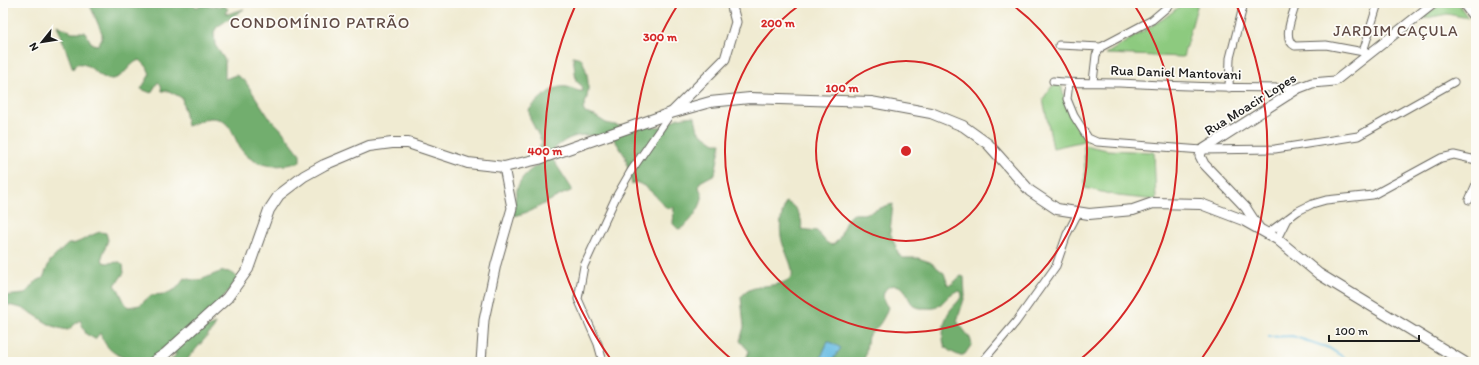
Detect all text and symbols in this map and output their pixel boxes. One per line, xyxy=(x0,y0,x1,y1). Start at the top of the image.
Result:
district label: CONDOMÍNIO PATRÃO xyxy=(230,13,410,32)
text: 200 m xyxy=(761,16,796,30)
north arrow xyxy=(22,22,62,62)
district label: JARDIM CAÇULA xyxy=(1333,22,1459,40)
text: 300 m xyxy=(643,30,678,44)
text: N xyxy=(26,40,41,53)
street label: Rua Daniel Mantovani xyxy=(1110,62,1242,83)
street label: Rua Moacir Lopes xyxy=(1201,69,1299,139)
text: 100 m xyxy=(825,81,859,95)
text: 400 m xyxy=(528,144,563,158)
centre of rings xyxy=(899,144,913,158)
scale bar xyxy=(1329,317,1419,343)
text: 100 m xyxy=(1335,324,1368,338)

